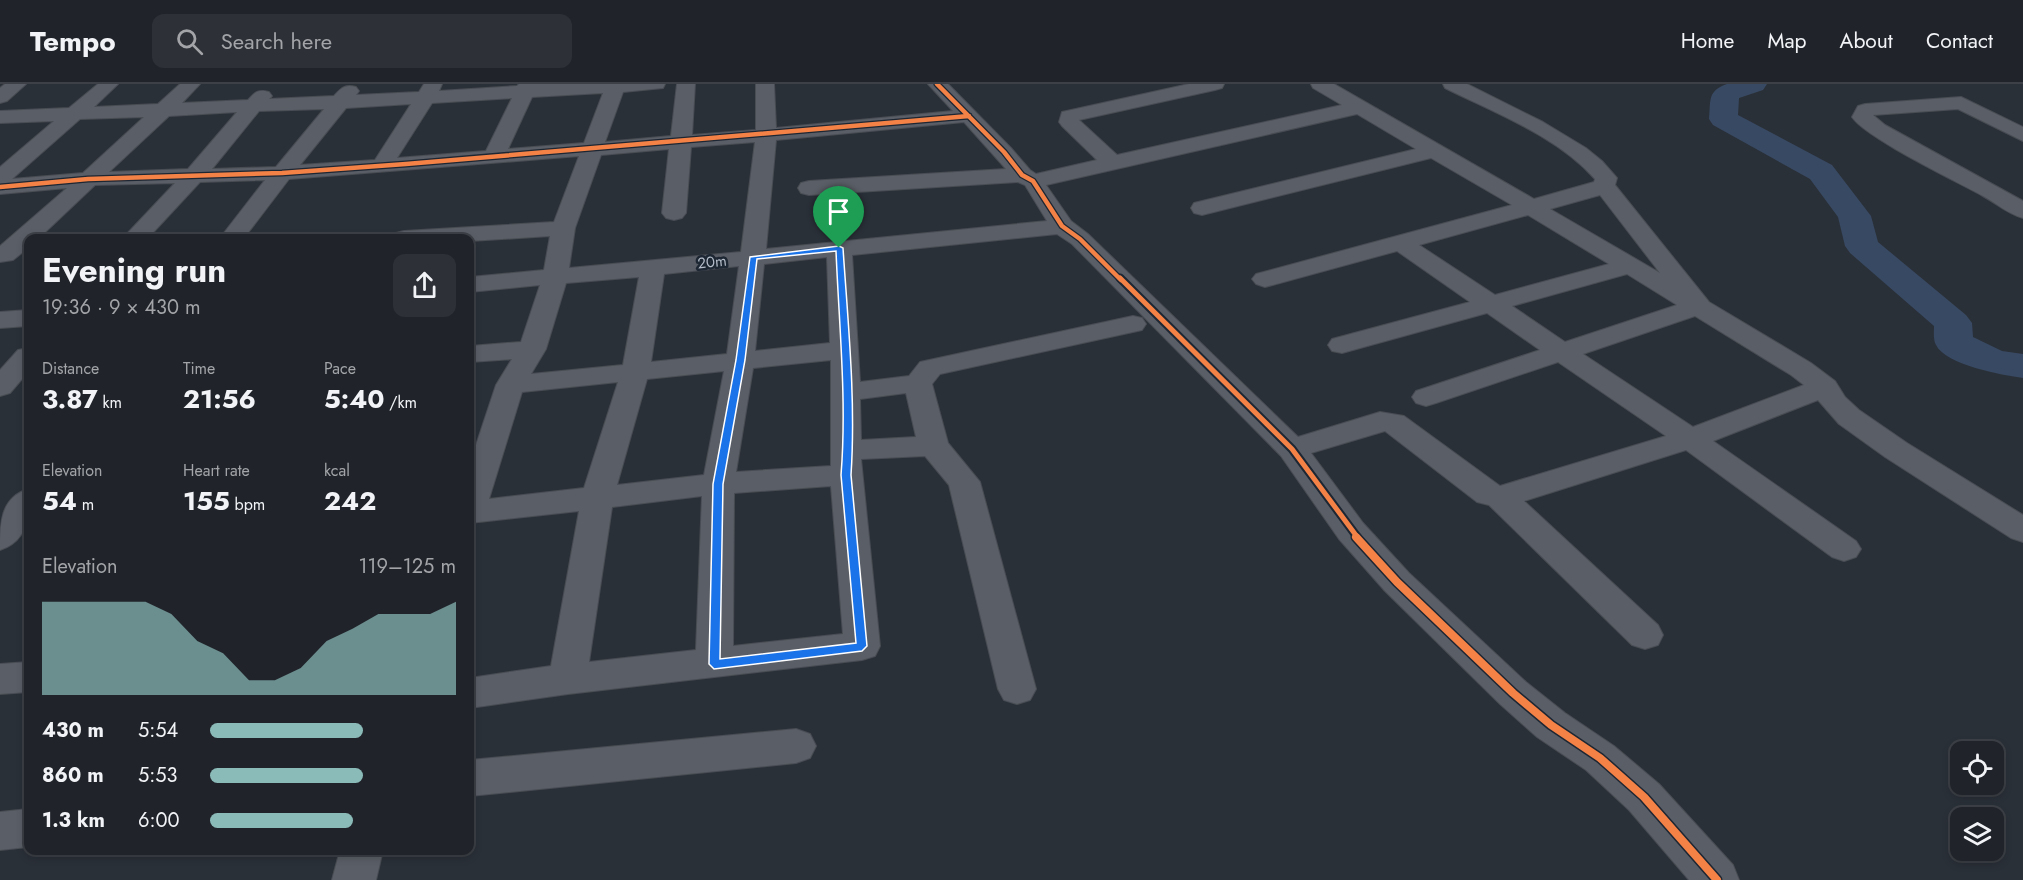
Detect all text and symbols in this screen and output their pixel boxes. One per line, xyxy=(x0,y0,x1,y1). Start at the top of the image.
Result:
search box xyxy=(152,14,572,68)
text: Tempo xyxy=(30,21,116,62)
icon: search xyxy=(173,25,206,58)
text: Search here xyxy=(221,25,332,57)
text: Home xyxy=(1681,26,1734,56)
text: Map xyxy=(1767,26,1807,56)
text: About xyxy=(1840,26,1893,56)
text: Contact xyxy=(1926,26,1993,56)
pin xyxy=(813,186,864,248)
icon: arrive xyxy=(822,195,855,228)
text: Evening run xyxy=(42,247,226,294)
street label: 20m xyxy=(696,250,728,274)
button: share xyxy=(393,254,456,317)
text: 19:36 · 9 × 430 m xyxy=(42,293,201,322)
text: Distance xyxy=(42,357,99,380)
text: Time xyxy=(183,357,215,380)
text: Pace xyxy=(324,357,356,380)
text: 3.87 xyxy=(42,380,98,418)
text: 21:56 xyxy=(183,380,256,418)
text: 5:40 xyxy=(324,380,385,418)
text: km xyxy=(98,391,122,414)
text: /km xyxy=(385,391,417,414)
text: Elevation xyxy=(42,459,102,482)
text: Heart rate xyxy=(183,459,250,482)
text: kcal xyxy=(324,459,350,482)
text: 54 xyxy=(42,482,77,520)
text: 155 xyxy=(183,482,230,520)
text: 242 xyxy=(324,482,376,520)
text: m xyxy=(77,493,94,516)
text: bpm xyxy=(230,493,265,516)
text: Elevation xyxy=(42,552,117,581)
text: 119–125 m xyxy=(358,552,456,581)
text: 430 m xyxy=(42,716,104,745)
text: 5:54 xyxy=(138,716,178,745)
map controls xyxy=(1950,741,2004,861)
button: locate xyxy=(1950,741,2004,795)
text: 860 m xyxy=(42,761,104,790)
text: 5:53 xyxy=(138,761,177,790)
text: 1.3 km xyxy=(42,806,105,835)
text: 6:00 xyxy=(138,806,180,835)
button: layers xyxy=(1950,807,2004,861)

